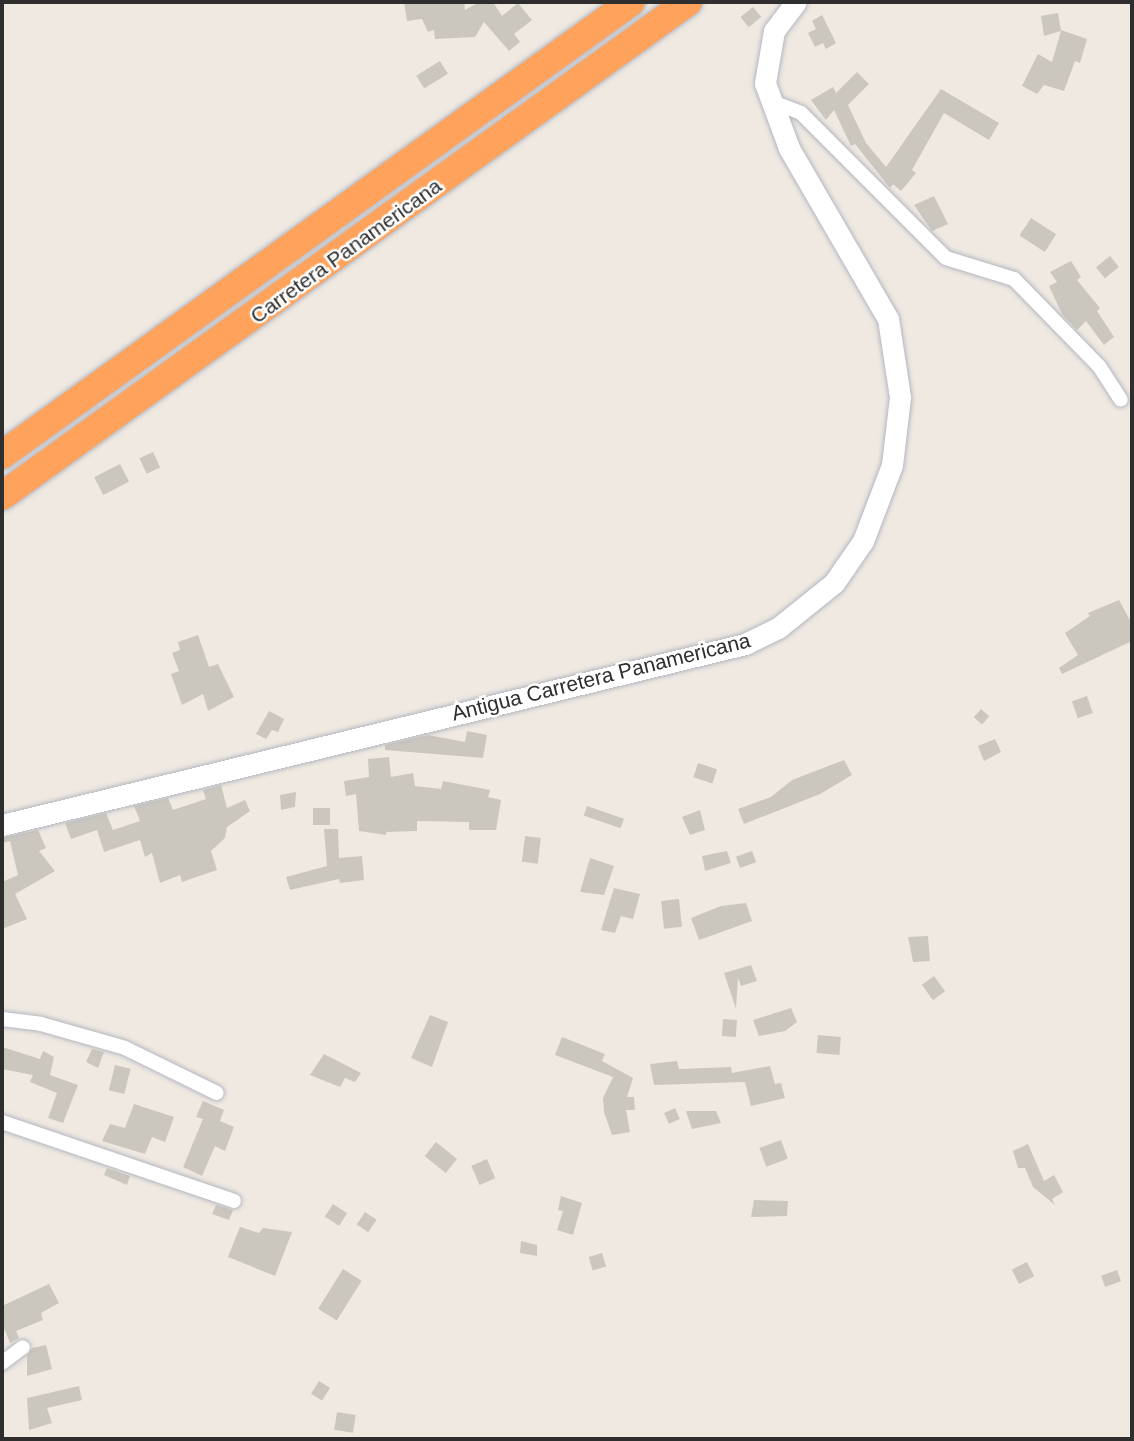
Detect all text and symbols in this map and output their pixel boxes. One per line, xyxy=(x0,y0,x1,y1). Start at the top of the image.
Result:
street label: Carretera Panamericana xyxy=(246,173,446,329)
street label: Antigua Carretera Panamericana xyxy=(449,628,753,726)

